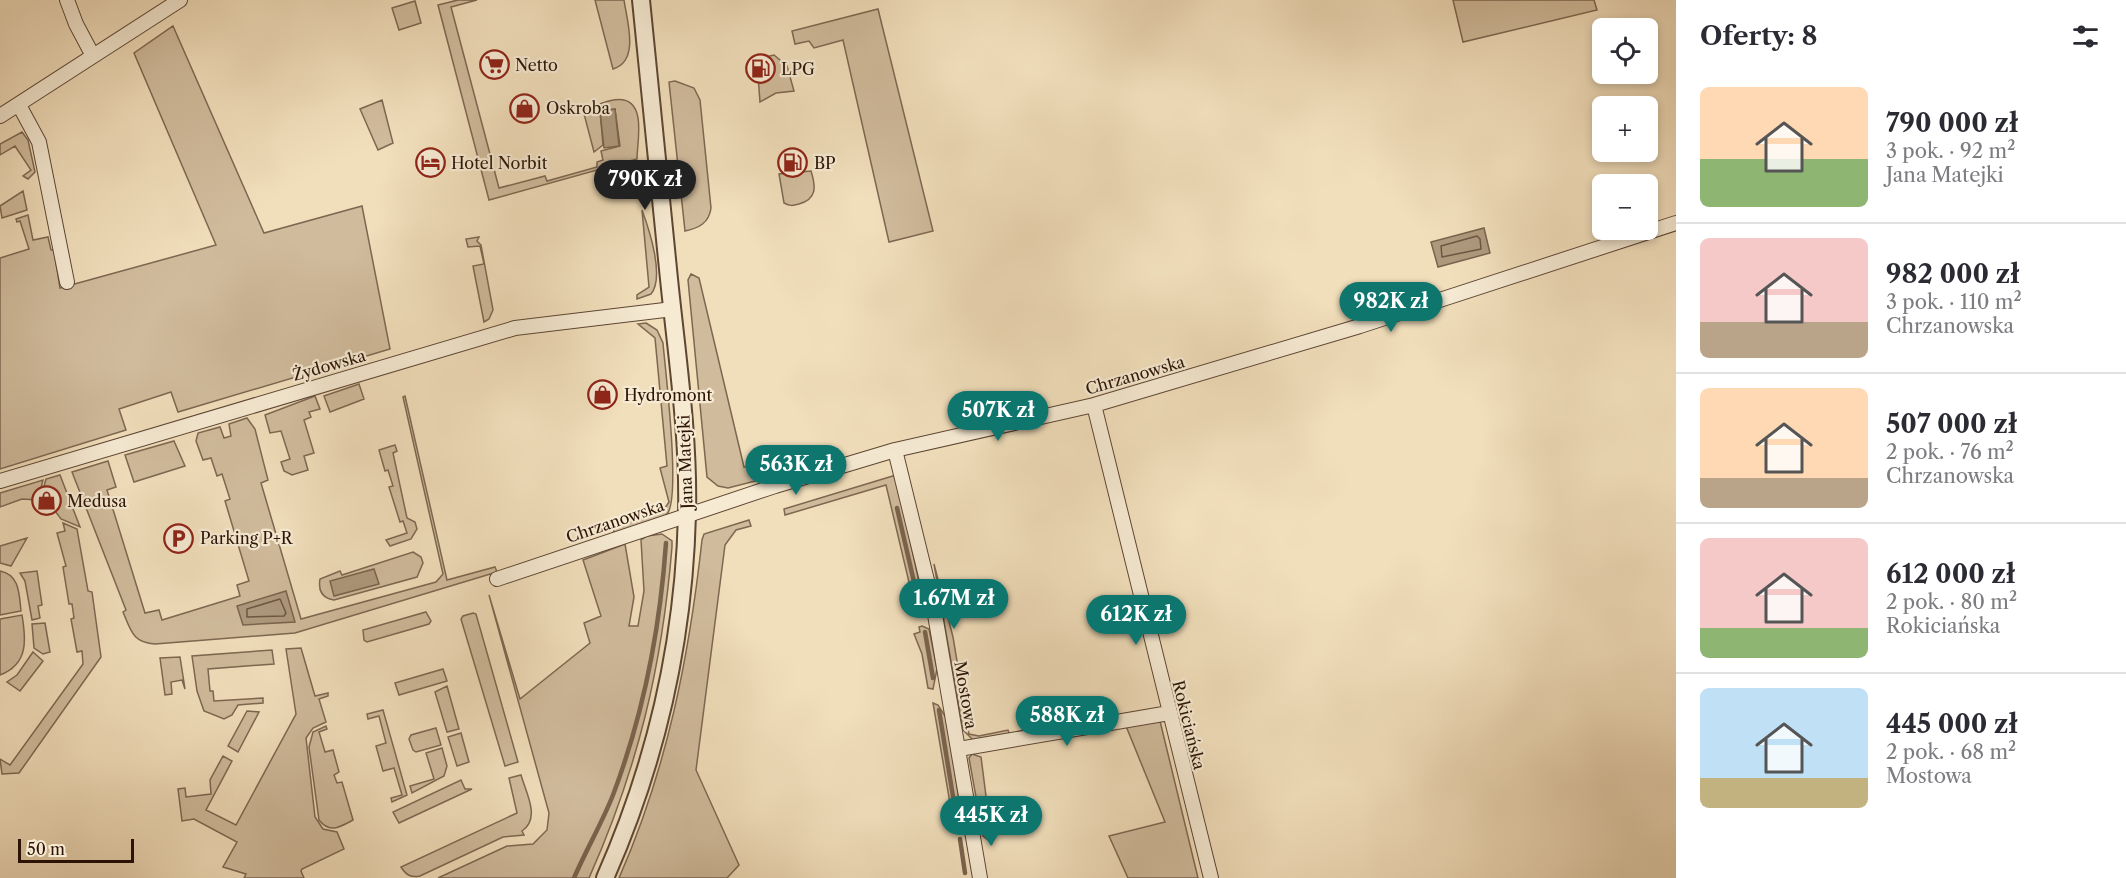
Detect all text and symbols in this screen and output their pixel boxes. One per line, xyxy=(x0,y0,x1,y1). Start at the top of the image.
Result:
map controls xyxy=(1592,18,1658,240)
button: locate xyxy=(1592,18,1658,84)
text: Oferty: 8 xyxy=(1700,20,1818,52)
icon: filters xyxy=(2069,20,2102,53)
supermarket icon: Netto xyxy=(478,49,510,81)
fuel station icon: LPG xyxy=(744,53,776,85)
place label: Netto xyxy=(515,55,558,75)
place label: LPG xyxy=(781,59,815,79)
shop icon: Oskroba xyxy=(509,92,541,124)
button: + xyxy=(1592,96,1658,162)
place label: Oskroba xyxy=(546,98,611,118)
text: 790 000 zł xyxy=(1886,107,2018,139)
icon: home xyxy=(1748,111,1820,183)
text: 3 pok. · 92 m² xyxy=(1886,139,2015,163)
hotel icon: Hotel Norbit xyxy=(414,147,446,179)
fuel station icon: BP xyxy=(777,147,809,179)
place label: Hotel Norbit xyxy=(451,153,548,173)
place label: BP xyxy=(814,153,836,173)
pin: 790K zł xyxy=(590,160,700,211)
text: Jana Matejki xyxy=(1886,163,2004,187)
text: 790K zł xyxy=(608,167,682,191)
button: − xyxy=(1592,174,1658,240)
text: 982 000 zł xyxy=(1886,258,2020,290)
icon: home xyxy=(1748,262,1820,334)
pin: 982K zł xyxy=(1336,282,1446,333)
text: 982K zł xyxy=(1354,289,1429,313)
text: 3 pok. · 110 m² xyxy=(1886,290,2022,314)
text: Chrzanowska xyxy=(1886,314,2014,338)
street label: Żydowska xyxy=(290,345,368,385)
street label: Chrzanowska xyxy=(1083,351,1188,399)
shop icon: Hydromont xyxy=(587,379,619,411)
place label: Hydromont xyxy=(624,385,713,405)
pin: 507K zł xyxy=(943,391,1053,442)
text: 507K zł xyxy=(961,398,1035,422)
text: 507 000 zł xyxy=(1886,408,2017,440)
icon: home xyxy=(1748,412,1820,484)
street label: Jana Matejki xyxy=(673,414,697,512)
text: 2 pok. · 76 m² xyxy=(1886,440,2014,464)
pin: 563K zł xyxy=(741,445,851,496)
text: 563K zł xyxy=(759,452,833,476)
text: Chrzanowska xyxy=(1886,464,2014,488)
shop icon: Medusa xyxy=(30,485,62,517)
place label: Medusa xyxy=(67,491,127,511)
street label: Chrzanowska xyxy=(563,495,667,547)
parking icon: Parking P+R xyxy=(163,522,195,554)
place label: Parking P+R xyxy=(200,528,294,548)
text: 612 000 zł xyxy=(1886,558,2015,590)
icon: home xyxy=(1748,562,1820,634)
pin: 1.67M zł xyxy=(892,579,1016,630)
text: 1.67M zł xyxy=(913,586,995,610)
text: 2 pok. · 80 m² xyxy=(1886,590,2017,614)
pin: 612K zł xyxy=(1081,595,1191,646)
text: 612K zł xyxy=(1100,602,1172,626)
text: Rokiciańska xyxy=(1886,614,2000,638)
street label: Mostowa xyxy=(950,659,982,731)
street label: Rokiciańska xyxy=(1168,678,1210,772)
pin: 588K zł xyxy=(1012,696,1122,747)
text: 588K zł xyxy=(1030,703,1104,727)
text: 445 000 zł xyxy=(1886,708,2018,740)
icon: home xyxy=(1748,712,1820,784)
text: 2 pok. · 68 m² xyxy=(1886,740,2016,764)
text: Mostowa xyxy=(1886,764,1972,788)
pin: 445K zł xyxy=(936,796,1046,847)
text: 445K zł xyxy=(954,803,1028,827)
scale bar xyxy=(18,836,134,864)
text: 50 m xyxy=(27,839,65,859)

